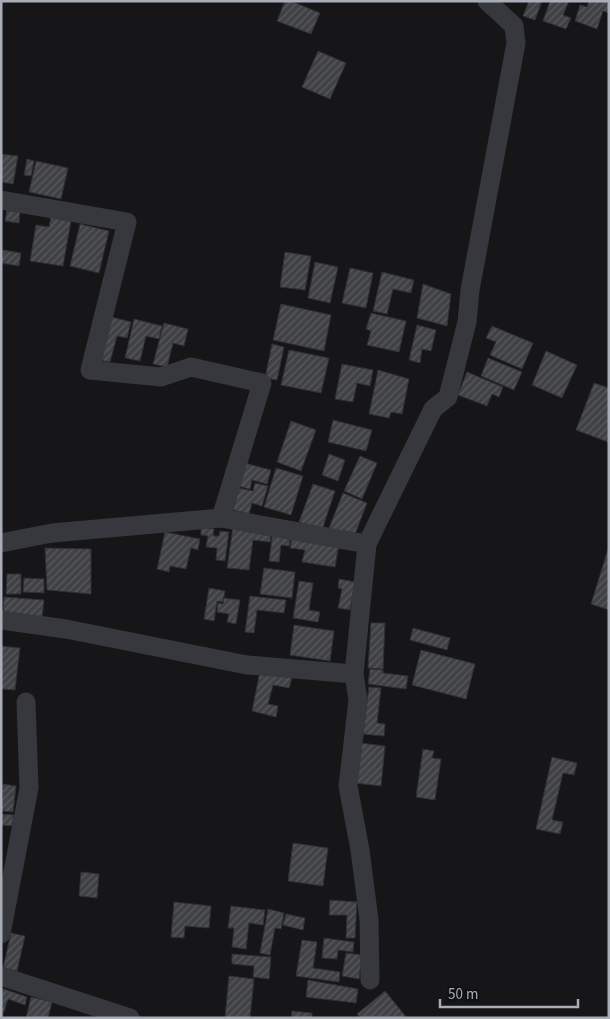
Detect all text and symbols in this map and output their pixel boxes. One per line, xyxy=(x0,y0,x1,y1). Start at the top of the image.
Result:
scale bar xyxy=(440,976,578,1008)
text: 50 m xyxy=(448,984,478,1005)

